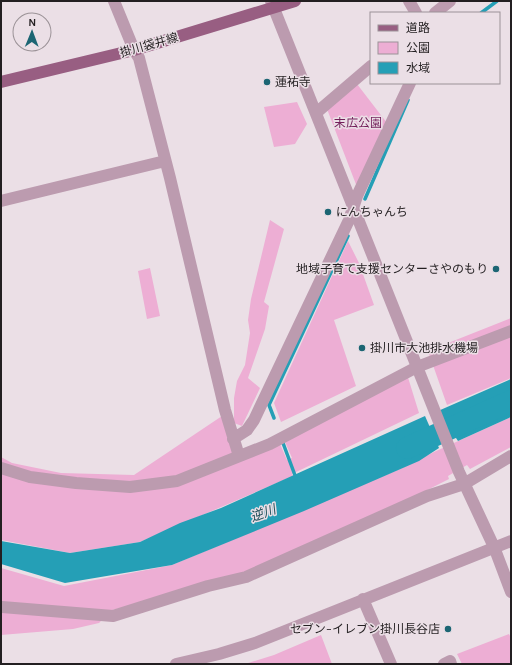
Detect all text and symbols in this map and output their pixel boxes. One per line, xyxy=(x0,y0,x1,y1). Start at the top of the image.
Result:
north arrow xyxy=(12,12,52,52)
legend xyxy=(370,12,500,84)
text: N xyxy=(28,16,36,29)
text: 道路 xyxy=(406,21,430,35)
street label: 掛川袋井線 xyxy=(118,30,180,60)
text: 公園 xyxy=(406,41,430,55)
text: 水域 xyxy=(406,61,430,75)
place label: 蓮祐寺 xyxy=(275,75,311,89)
marker: 蓮祐寺 xyxy=(262,77,272,87)
park label: 末広公園 xyxy=(334,116,382,130)
place label: にんちゃんち xyxy=(336,205,408,219)
marker: にんちゃんち xyxy=(323,207,333,217)
place label: 地域子育て支援センターさやのもり xyxy=(296,262,488,276)
marker: 地域子育て支援センターさやのもり xyxy=(491,264,501,274)
place label: 掛川市大池排水機場 xyxy=(370,341,478,355)
marker: 掛川市大池排水機場 xyxy=(357,343,367,353)
water label: 逆川 xyxy=(248,501,280,524)
place label: セブン−イレブン掛川長谷店 xyxy=(290,622,440,636)
marker: セブン−イレブン掛川長谷店 xyxy=(443,624,453,634)

